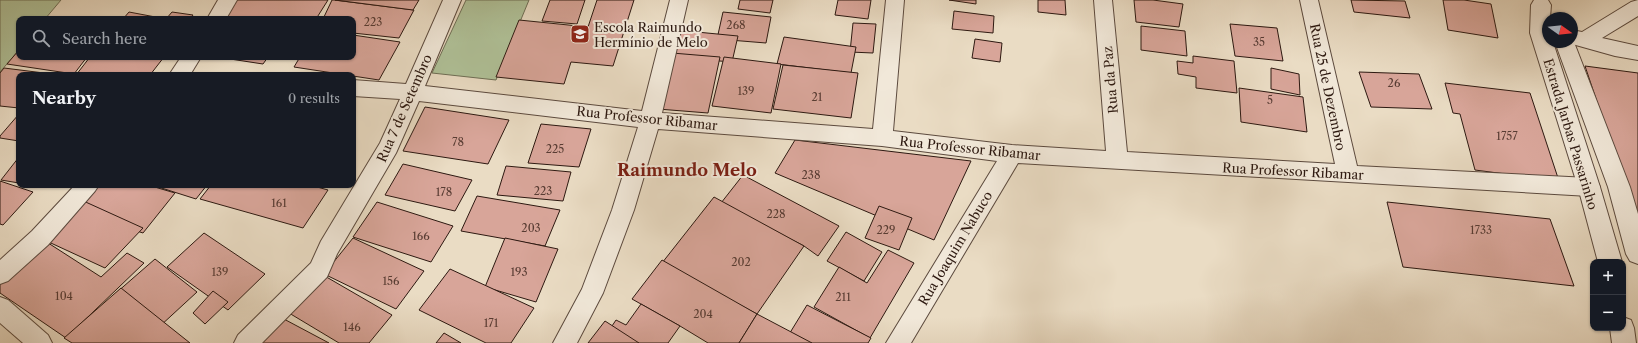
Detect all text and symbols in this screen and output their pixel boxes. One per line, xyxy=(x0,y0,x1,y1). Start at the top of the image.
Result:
north arrow xyxy=(1542,12,1578,48)
house number: 223 xyxy=(364,15,382,29)
search box xyxy=(16,16,356,60)
house number: 268 xyxy=(726,18,746,32)
place label: Escola Raimundo Hermínio de Melo xyxy=(594,19,708,50)
street label: Rua 25 de Dezembro xyxy=(1307,22,1349,152)
school or university icon: Escola Raimundo Hermínio de Melo xyxy=(569,23,591,45)
icon: search xyxy=(30,27,52,49)
text: Search here xyxy=(62,29,147,48)
house number: 35 xyxy=(1253,35,1265,49)
street label: Rua da Paz xyxy=(1099,45,1121,114)
street label: Rua 7 de Setembro xyxy=(373,52,435,164)
street label: Estrada Jarbas Passarinho xyxy=(1540,56,1602,212)
house number: 26 xyxy=(1388,76,1401,90)
house number: 139 xyxy=(737,84,755,98)
text: Nearby xyxy=(32,88,96,108)
text: 0 results xyxy=(288,90,340,106)
house number: 21 xyxy=(812,90,823,104)
house number: 5 xyxy=(1267,93,1273,107)
street label: Rua Professor Ribamar xyxy=(576,103,719,133)
house number: 1757 xyxy=(1496,129,1518,143)
street label: Rua Professor Ribamar xyxy=(899,133,1042,163)
house number: 78 xyxy=(452,135,464,149)
house number: 225 xyxy=(546,142,564,156)
street label: Rua Professor Ribamar xyxy=(1222,159,1365,183)
district label: Raimundo Melo xyxy=(617,160,757,180)
house number: 238 xyxy=(802,168,820,182)
house number: 223 xyxy=(534,184,552,198)
house number: 178 xyxy=(436,185,452,199)
street label: Rua Joaquim Nabuco xyxy=(915,188,995,308)
house number: 161 xyxy=(271,196,287,210)
house number: 228 xyxy=(766,207,786,221)
house number: 203 xyxy=(521,221,541,235)
house number: 229 xyxy=(876,223,896,237)
house number: 1733 xyxy=(1470,223,1492,237)
house number: 166 xyxy=(412,229,430,243)
house number: 202 xyxy=(731,255,751,269)
map controls xyxy=(1590,259,1626,331)
button: + xyxy=(1590,259,1626,295)
house number: 139 xyxy=(211,265,229,279)
house number: 193 xyxy=(510,265,528,279)
house number: 156 xyxy=(382,274,400,288)
house number: 104 xyxy=(55,289,73,303)
house number: 211 xyxy=(835,290,851,304)
button: − xyxy=(1590,295,1626,331)
house number: 204 xyxy=(693,307,713,321)
house number: 171 xyxy=(484,316,499,330)
house number: 146 xyxy=(343,320,361,334)

